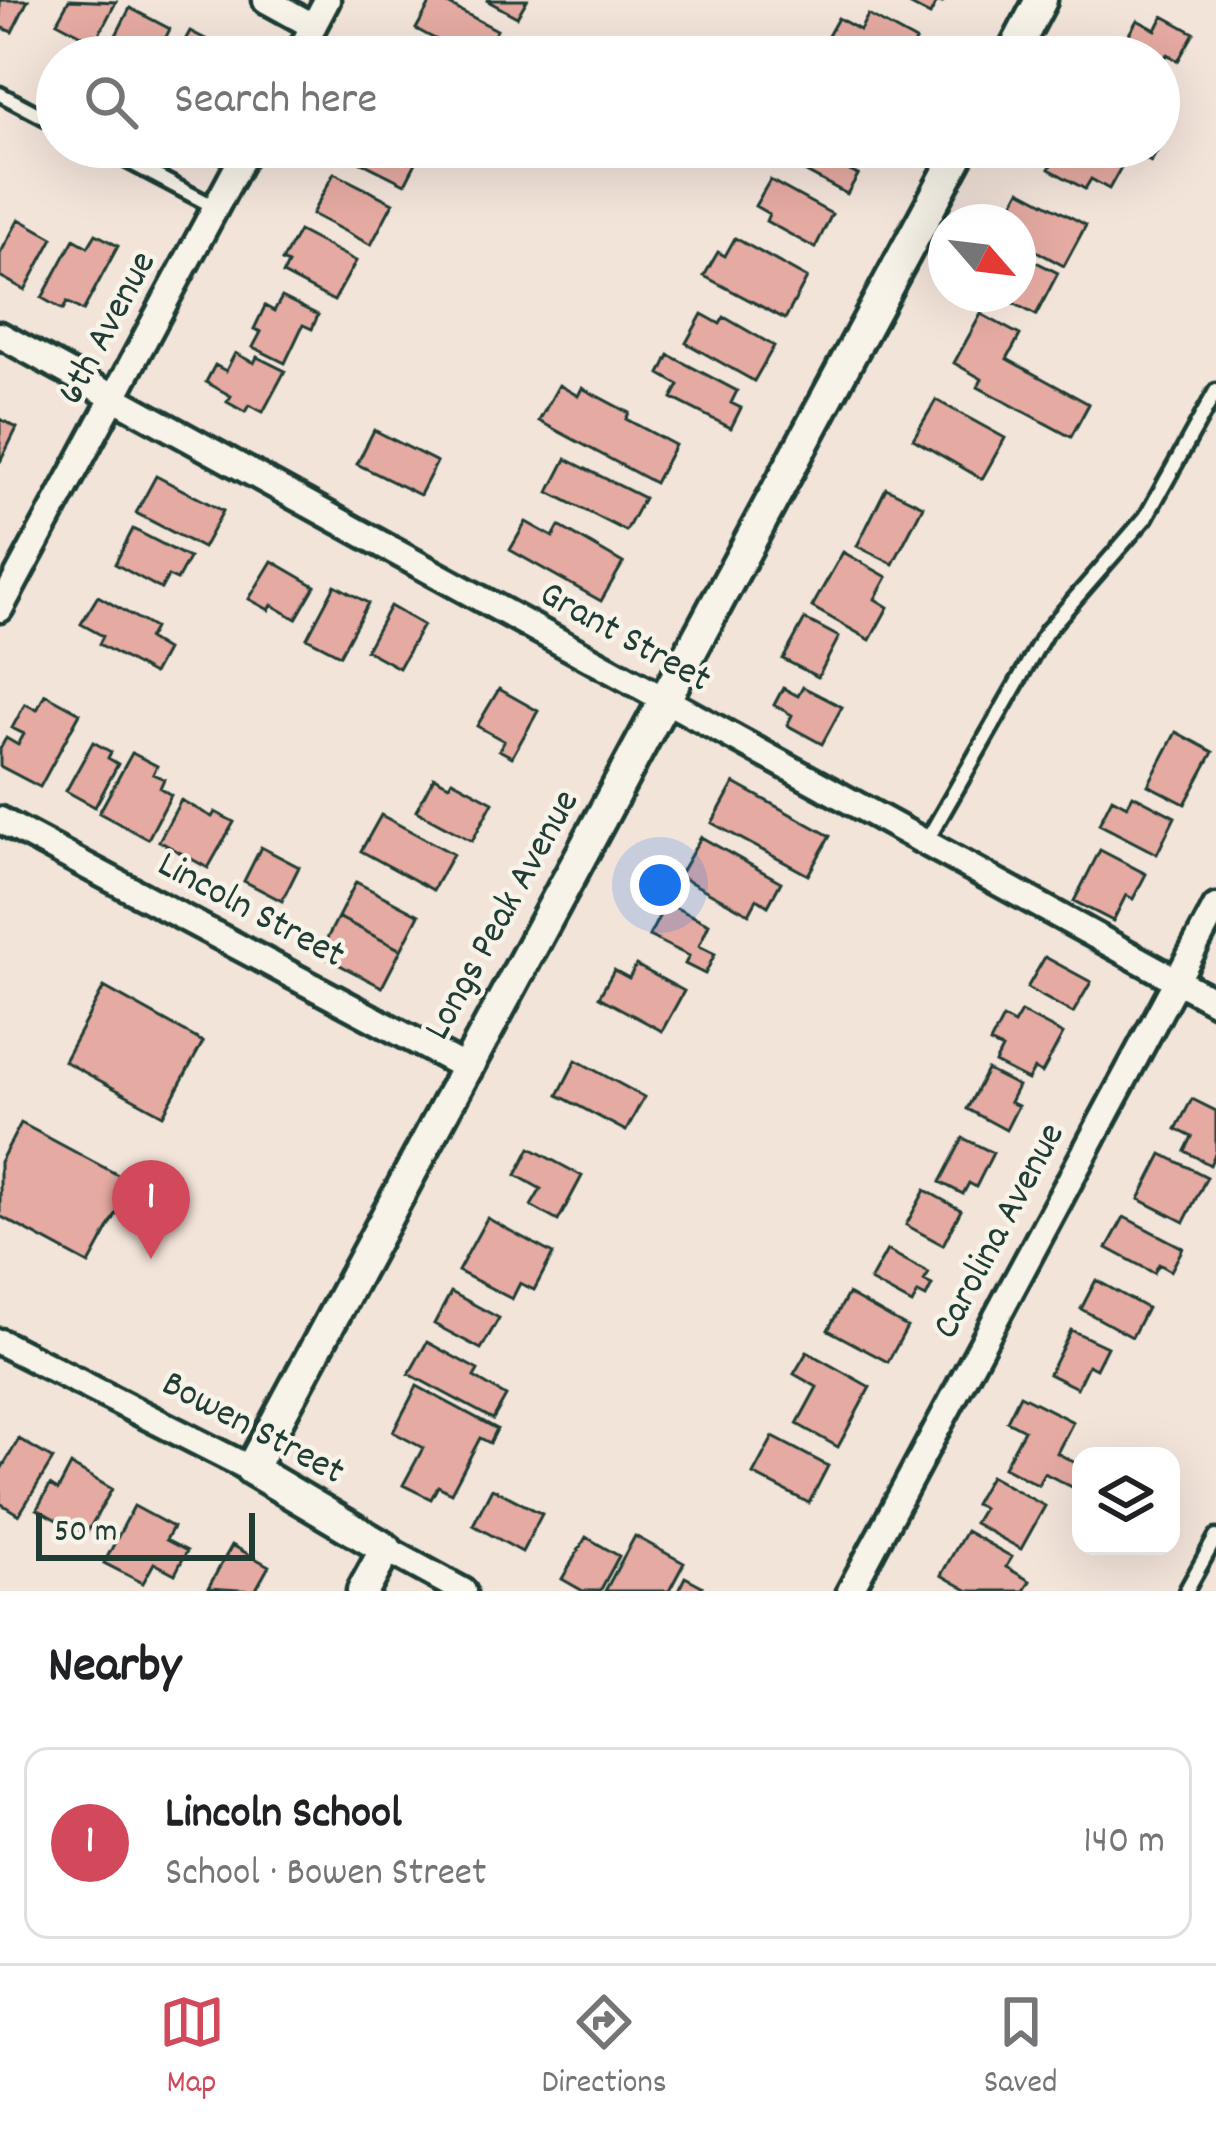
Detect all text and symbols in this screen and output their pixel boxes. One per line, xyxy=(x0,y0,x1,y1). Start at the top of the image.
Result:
search box xyxy=(36,36,1180,168)
icon: search xyxy=(78,69,144,135)
text: Search here xyxy=(174,70,377,134)
north arrow xyxy=(928,204,1036,312)
street label: 6th Avenue xyxy=(46,242,172,416)
street label: Grant Street xyxy=(528,569,720,709)
street label: Longs Peak Avenue xyxy=(412,781,596,1051)
street label: Lincoln Street xyxy=(147,840,353,984)
your location xyxy=(630,855,690,915)
street label: Carolina Avenue xyxy=(921,1114,1081,1350)
pin: 1 xyxy=(112,1160,190,1259)
street label: Bowen Street xyxy=(151,1359,353,1501)
map controls xyxy=(1072,1447,1180,1555)
button: layers xyxy=(1072,1447,1180,1555)
scale bar xyxy=(36,1507,255,1560)
text: 50 m xyxy=(54,1510,118,1557)
text: Nearby xyxy=(48,1633,181,1705)
text: Lincoln School xyxy=(165,1784,402,1848)
text: 1 xyxy=(86,1816,94,1871)
text: 140 m xyxy=(1083,1816,1165,1871)
text: School · Bowen Street xyxy=(165,1848,486,1903)
tab: Map xyxy=(159,1989,225,2108)
tab: Directions xyxy=(542,1989,667,2108)
tab: Saved xyxy=(984,1989,1057,2108)

